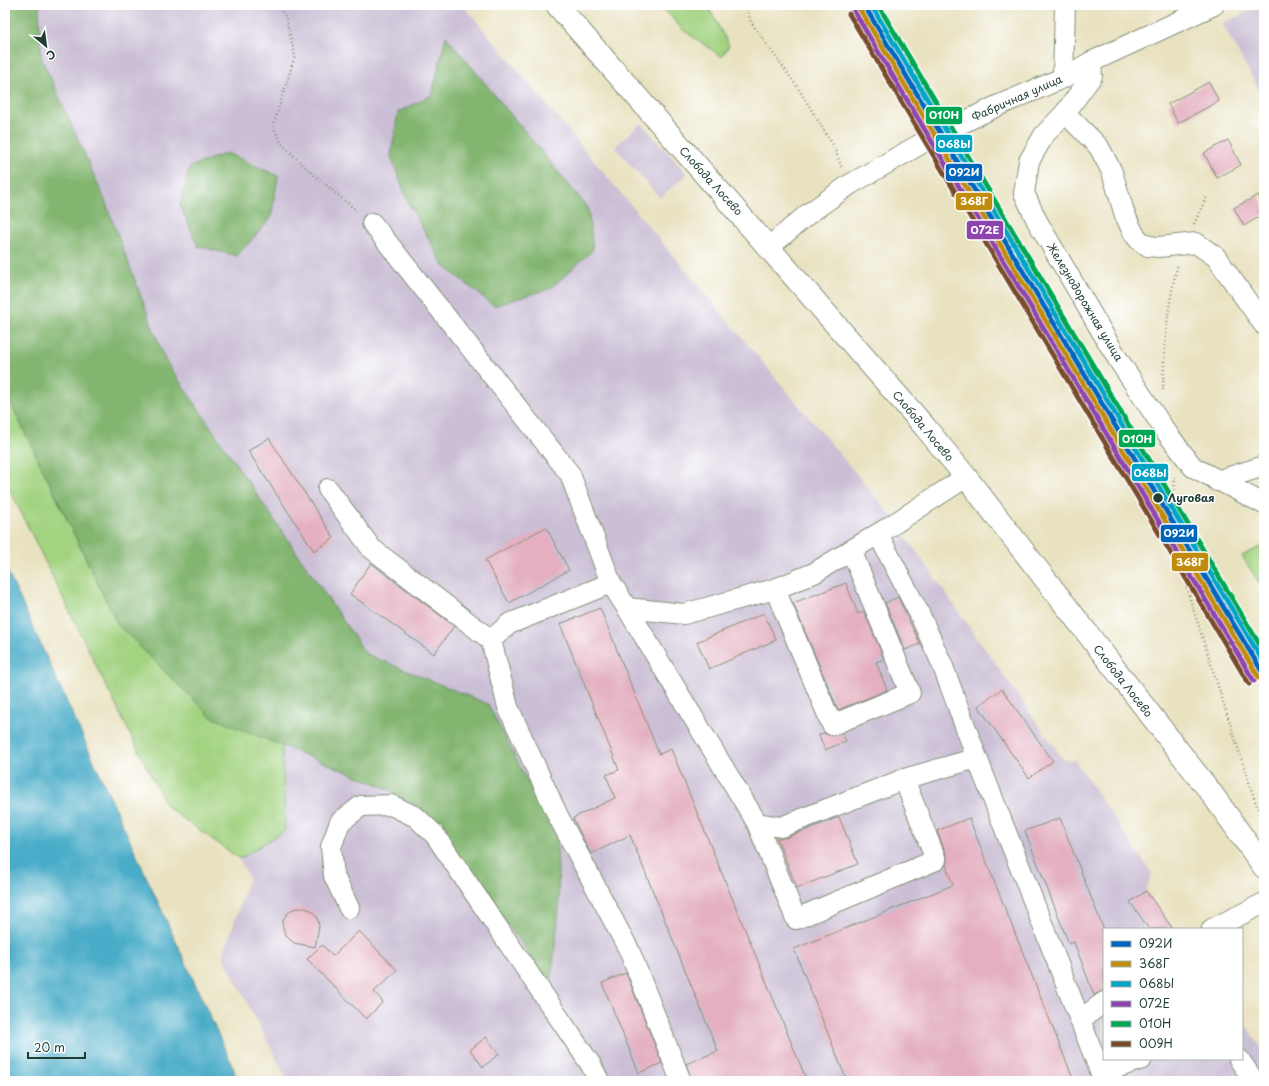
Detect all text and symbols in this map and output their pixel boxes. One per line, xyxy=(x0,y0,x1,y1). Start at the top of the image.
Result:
north arrow xyxy=(26,26,66,66)
text: С xyxy=(43,46,59,65)
street label: Фабричная улица xyxy=(969,70,1065,125)
line badge: 010Н xyxy=(925,106,963,125)
text: 010Н xyxy=(929,106,959,123)
line badge: 068Ы xyxy=(935,134,973,153)
text: 068Ы xyxy=(937,135,971,152)
street label: Слобода Лосево xyxy=(676,142,747,219)
line badge: 092И xyxy=(945,163,983,182)
text: 092И xyxy=(949,163,980,180)
line badge: 368Г xyxy=(955,192,993,211)
text: 368Г xyxy=(960,192,989,209)
line badge: 072Е xyxy=(966,220,1004,240)
text: 072Е xyxy=(971,221,1000,238)
street label: Железнодорожная улица xyxy=(1043,239,1128,364)
street label: Слобода Лосево xyxy=(889,387,958,465)
line badge: 010Н xyxy=(1118,429,1156,448)
text: 010Н xyxy=(1122,430,1152,447)
line badge: 068Ы xyxy=(1131,463,1169,482)
text: 068Ы xyxy=(1133,464,1167,481)
place label: Луговая xyxy=(1168,489,1215,506)
marker: Луговая xyxy=(1151,491,1165,505)
line badge: 092И xyxy=(1160,524,1198,543)
text: 092И xyxy=(1164,524,1195,541)
line badge: 368Г xyxy=(1171,552,1209,572)
text: 368Г xyxy=(1176,553,1205,570)
street label: Слобода Лосево xyxy=(1090,641,1157,721)
legend xyxy=(1103,928,1243,1060)
text: 092И xyxy=(1139,934,1172,952)
text: 368Г xyxy=(1139,954,1170,972)
text: 068Ы xyxy=(1139,974,1174,992)
text: 072Е xyxy=(1139,994,1170,1012)
text: 010Н xyxy=(1139,1014,1171,1032)
scale bar xyxy=(28,1034,85,1060)
text: 009Н xyxy=(1139,1034,1173,1052)
text: 20 m xyxy=(34,1038,65,1056)

